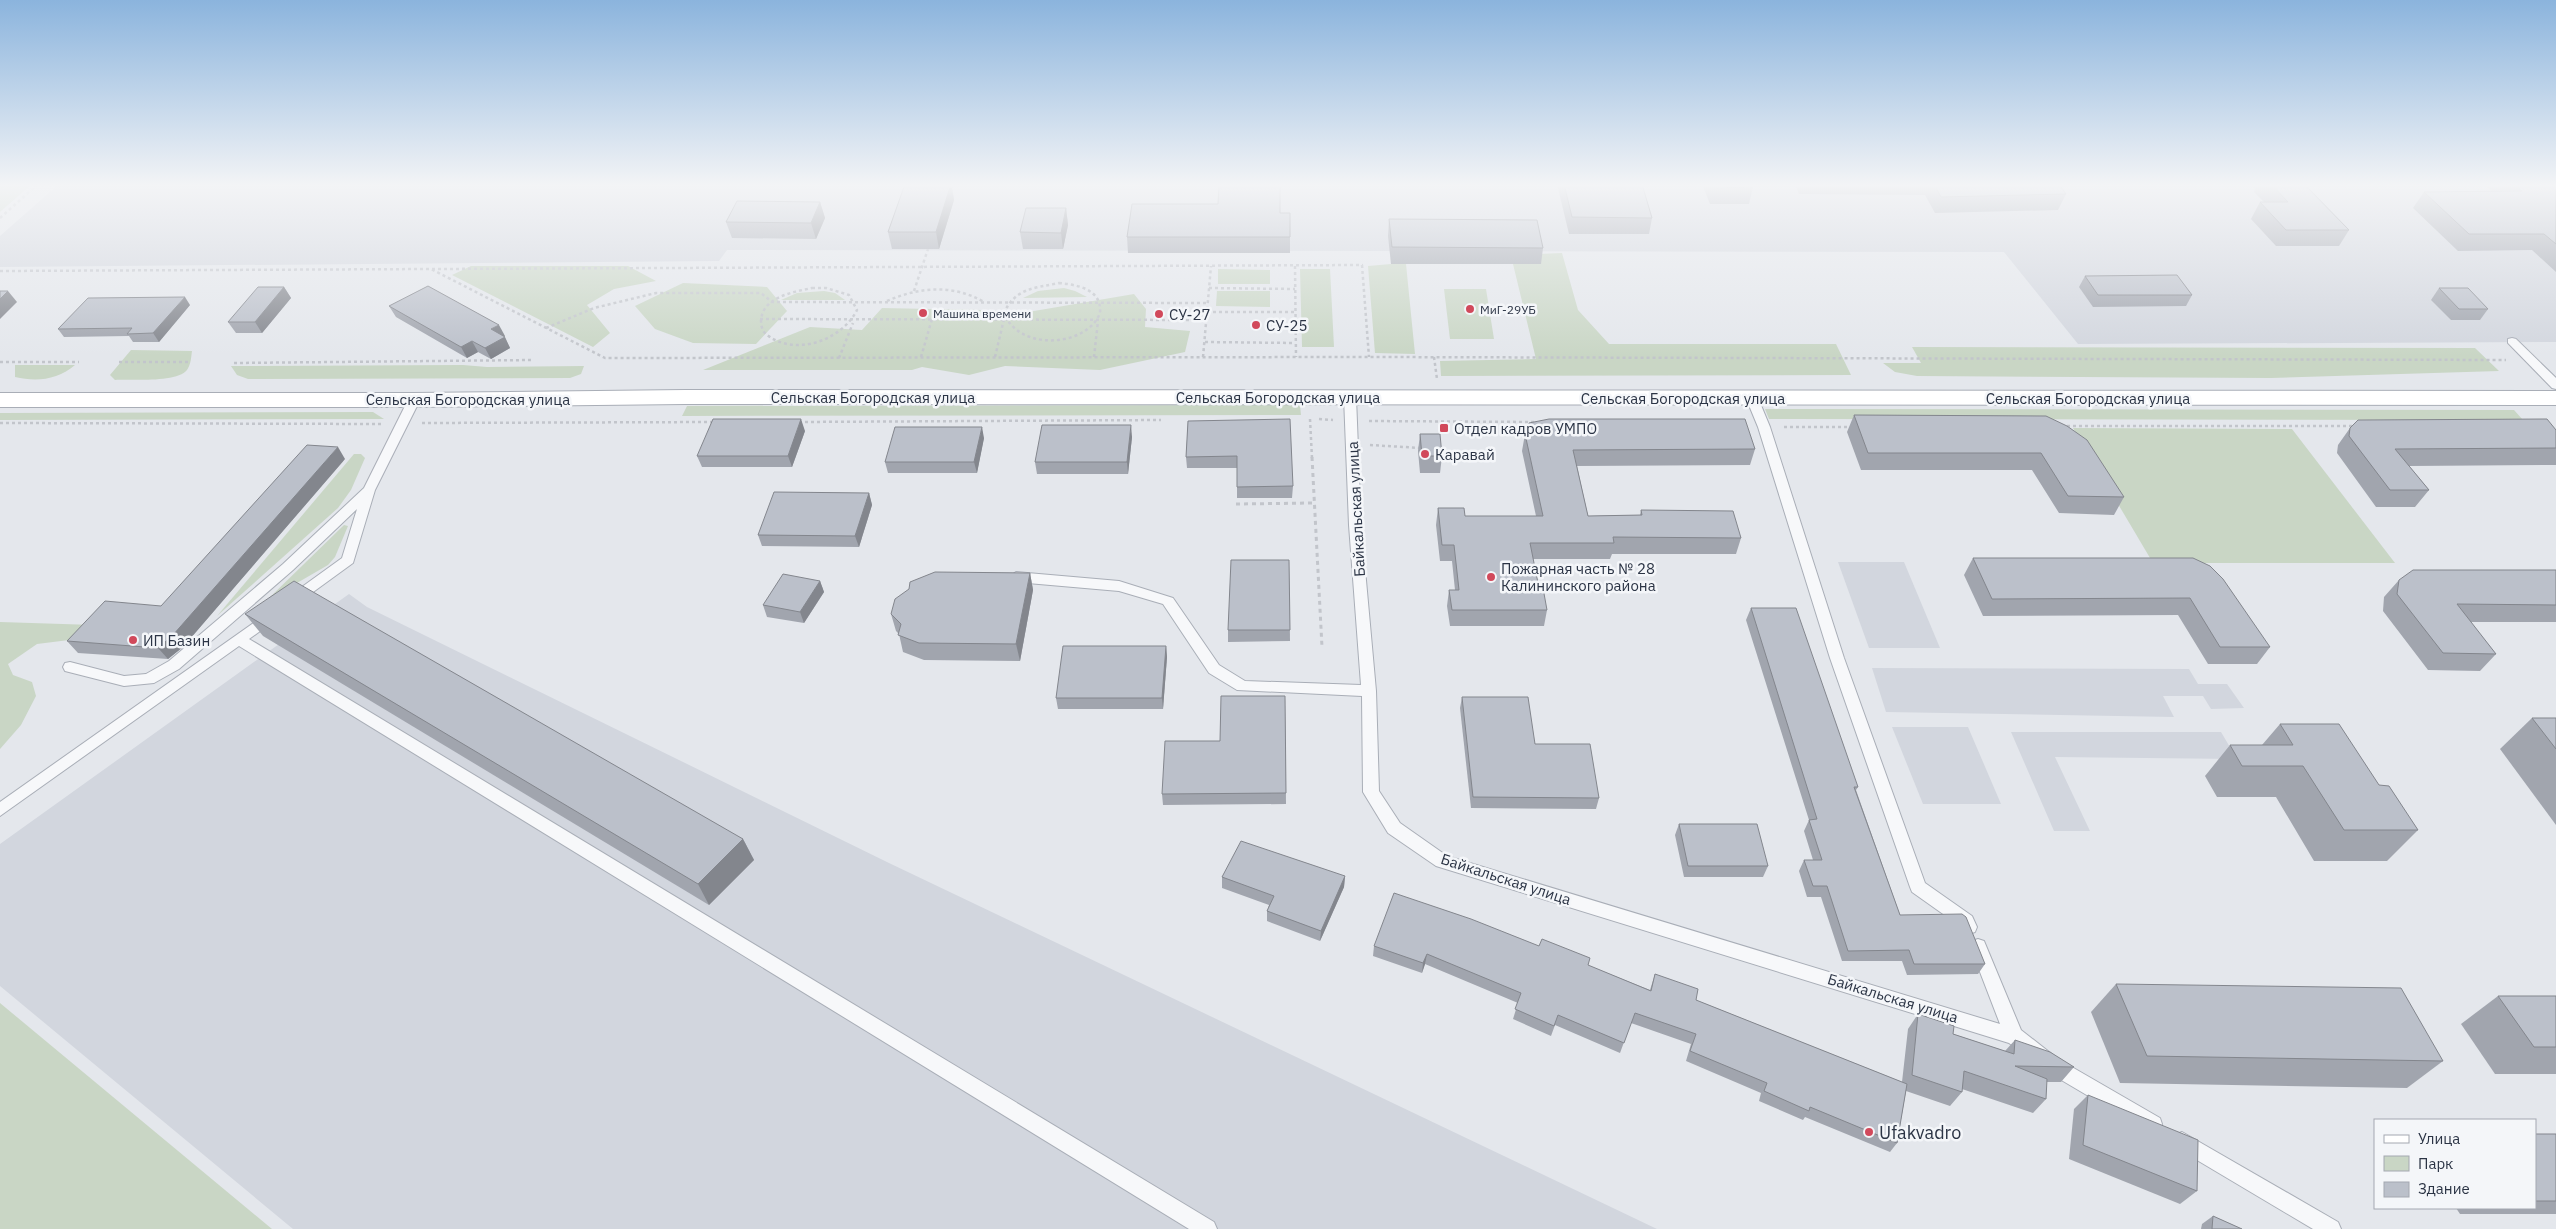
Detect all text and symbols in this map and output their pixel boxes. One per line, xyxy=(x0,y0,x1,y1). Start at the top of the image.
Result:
place label: МиГ-29УБ xyxy=(1480,302,1536,317)
marker: МиГ-29УБ xyxy=(1464,303,1476,315)
place label: СУ-27 xyxy=(1169,305,1211,324)
place label: Машина времени xyxy=(933,306,1031,321)
marker: Машина времени xyxy=(917,307,929,319)
marker: СУ-27 xyxy=(1153,308,1165,320)
place label: СУ-25 xyxy=(1266,316,1308,335)
marker: СУ-25 xyxy=(1250,319,1262,331)
street label: Сельская Богородская улица xyxy=(771,388,975,407)
street label: Сельская Богородская улица xyxy=(1176,388,1380,407)
street label: Сельская Богородская улица xyxy=(1581,389,1785,408)
street label: Сельская Богородская улица xyxy=(1986,389,2190,408)
street label: Сельская Богородская улица xyxy=(366,390,570,409)
place label: Отдел кадров УМПО xyxy=(1454,419,1597,438)
marker: Отдел кадров УМПО xyxy=(1438,422,1450,434)
street label: Байкальская улица xyxy=(1343,441,1369,577)
place label: Каравай xyxy=(1435,445,1495,464)
marker: Каравай xyxy=(1419,448,1431,460)
place label: Пожарная часть № 28 Калининского района xyxy=(1501,559,1656,595)
marker: Пожарная часть № 28 Калининского района xyxy=(1485,571,1497,583)
place label: ИП Базин xyxy=(143,631,210,650)
marker: ИП Базин xyxy=(127,634,139,646)
street label: Байкальская улица xyxy=(1439,849,1573,909)
street label: Байкальская улица xyxy=(1825,969,1961,1027)
legend xyxy=(2374,1119,2536,1209)
place label: Ufakvadro xyxy=(1879,1121,1961,1144)
marker: Ufakvadro xyxy=(1863,1126,1875,1138)
text: Улица xyxy=(2418,1129,2460,1148)
text: Парк xyxy=(2418,1154,2453,1173)
text: Здание xyxy=(2418,1179,2470,1198)

